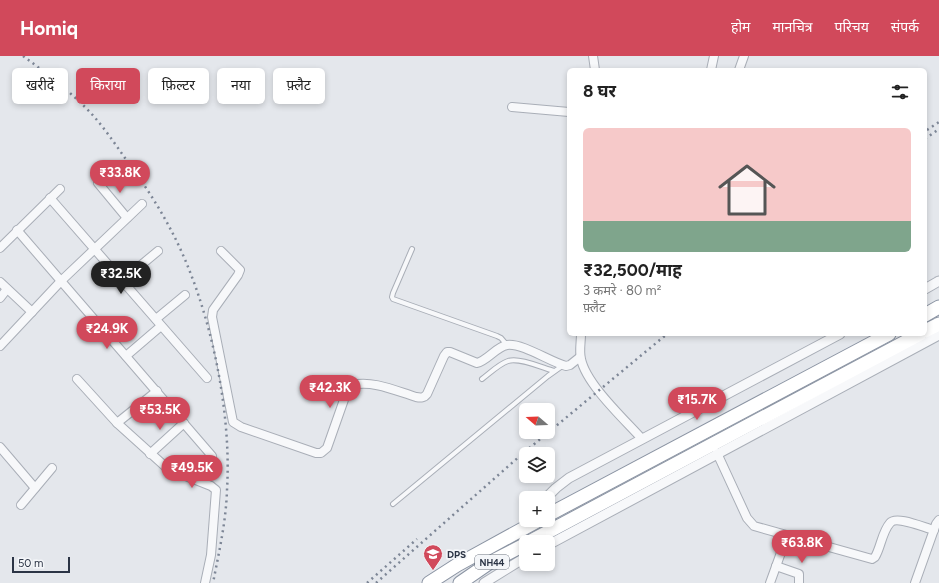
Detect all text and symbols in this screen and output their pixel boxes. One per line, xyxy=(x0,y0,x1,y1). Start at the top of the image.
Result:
text: Homiq xyxy=(20,17,78,40)
text: होम xyxy=(731,19,750,36)
text: मानचित्र xyxy=(772,19,813,36)
text: परिचय xyxy=(835,19,869,36)
text: संपर्क xyxy=(891,19,919,36)
chip: खरीदें xyxy=(12,68,68,104)
chip: किराया xyxy=(76,68,140,104)
chip: फ़िल्टर xyxy=(148,68,209,104)
chip: नया xyxy=(217,68,265,104)
chip: फ़्लैट xyxy=(273,68,325,104)
text: 8 घर xyxy=(583,81,616,101)
icon: filters xyxy=(889,81,911,103)
icon: home xyxy=(711,154,783,226)
pin: ₹33.8K xyxy=(87,160,153,194)
text: ₹33.8K xyxy=(99,165,141,180)
text: ₹32,500/माह xyxy=(583,260,682,280)
pin: ₹32.5K xyxy=(88,261,154,295)
text: ₹32.5K xyxy=(100,266,142,281)
text: 3 कमरे · 80 m² xyxy=(583,283,661,298)
text: फ़्लैट xyxy=(583,300,606,315)
pin: ₹24.9K xyxy=(74,316,140,350)
text: ₹24.9K xyxy=(86,321,128,336)
pin: ₹42.3K xyxy=(297,375,363,409)
text: ₹42.3K xyxy=(309,380,351,395)
pin: ₹15.7K xyxy=(664,387,730,421)
text: ₹15.7K xyxy=(677,392,717,407)
pin: ₹53.5K xyxy=(127,397,193,431)
text: ₹53.5K xyxy=(139,402,181,417)
north arrow xyxy=(519,403,555,439)
map controls xyxy=(519,403,555,571)
button: layers xyxy=(519,447,555,483)
pin: ₹49.5K xyxy=(159,455,225,489)
text: ₹49.5K xyxy=(170,460,214,475)
button: + xyxy=(519,491,555,527)
pin: ₹63.8K xyxy=(769,530,835,564)
button: − xyxy=(519,535,555,571)
text: ₹63.8K xyxy=(781,535,823,550)
school or university icon: DPS xyxy=(422,543,444,571)
place label: DPS xyxy=(447,548,466,561)
scale bar xyxy=(12,555,70,574)
road number: NH44 xyxy=(475,555,509,569)
text: 50 m xyxy=(18,557,43,570)

